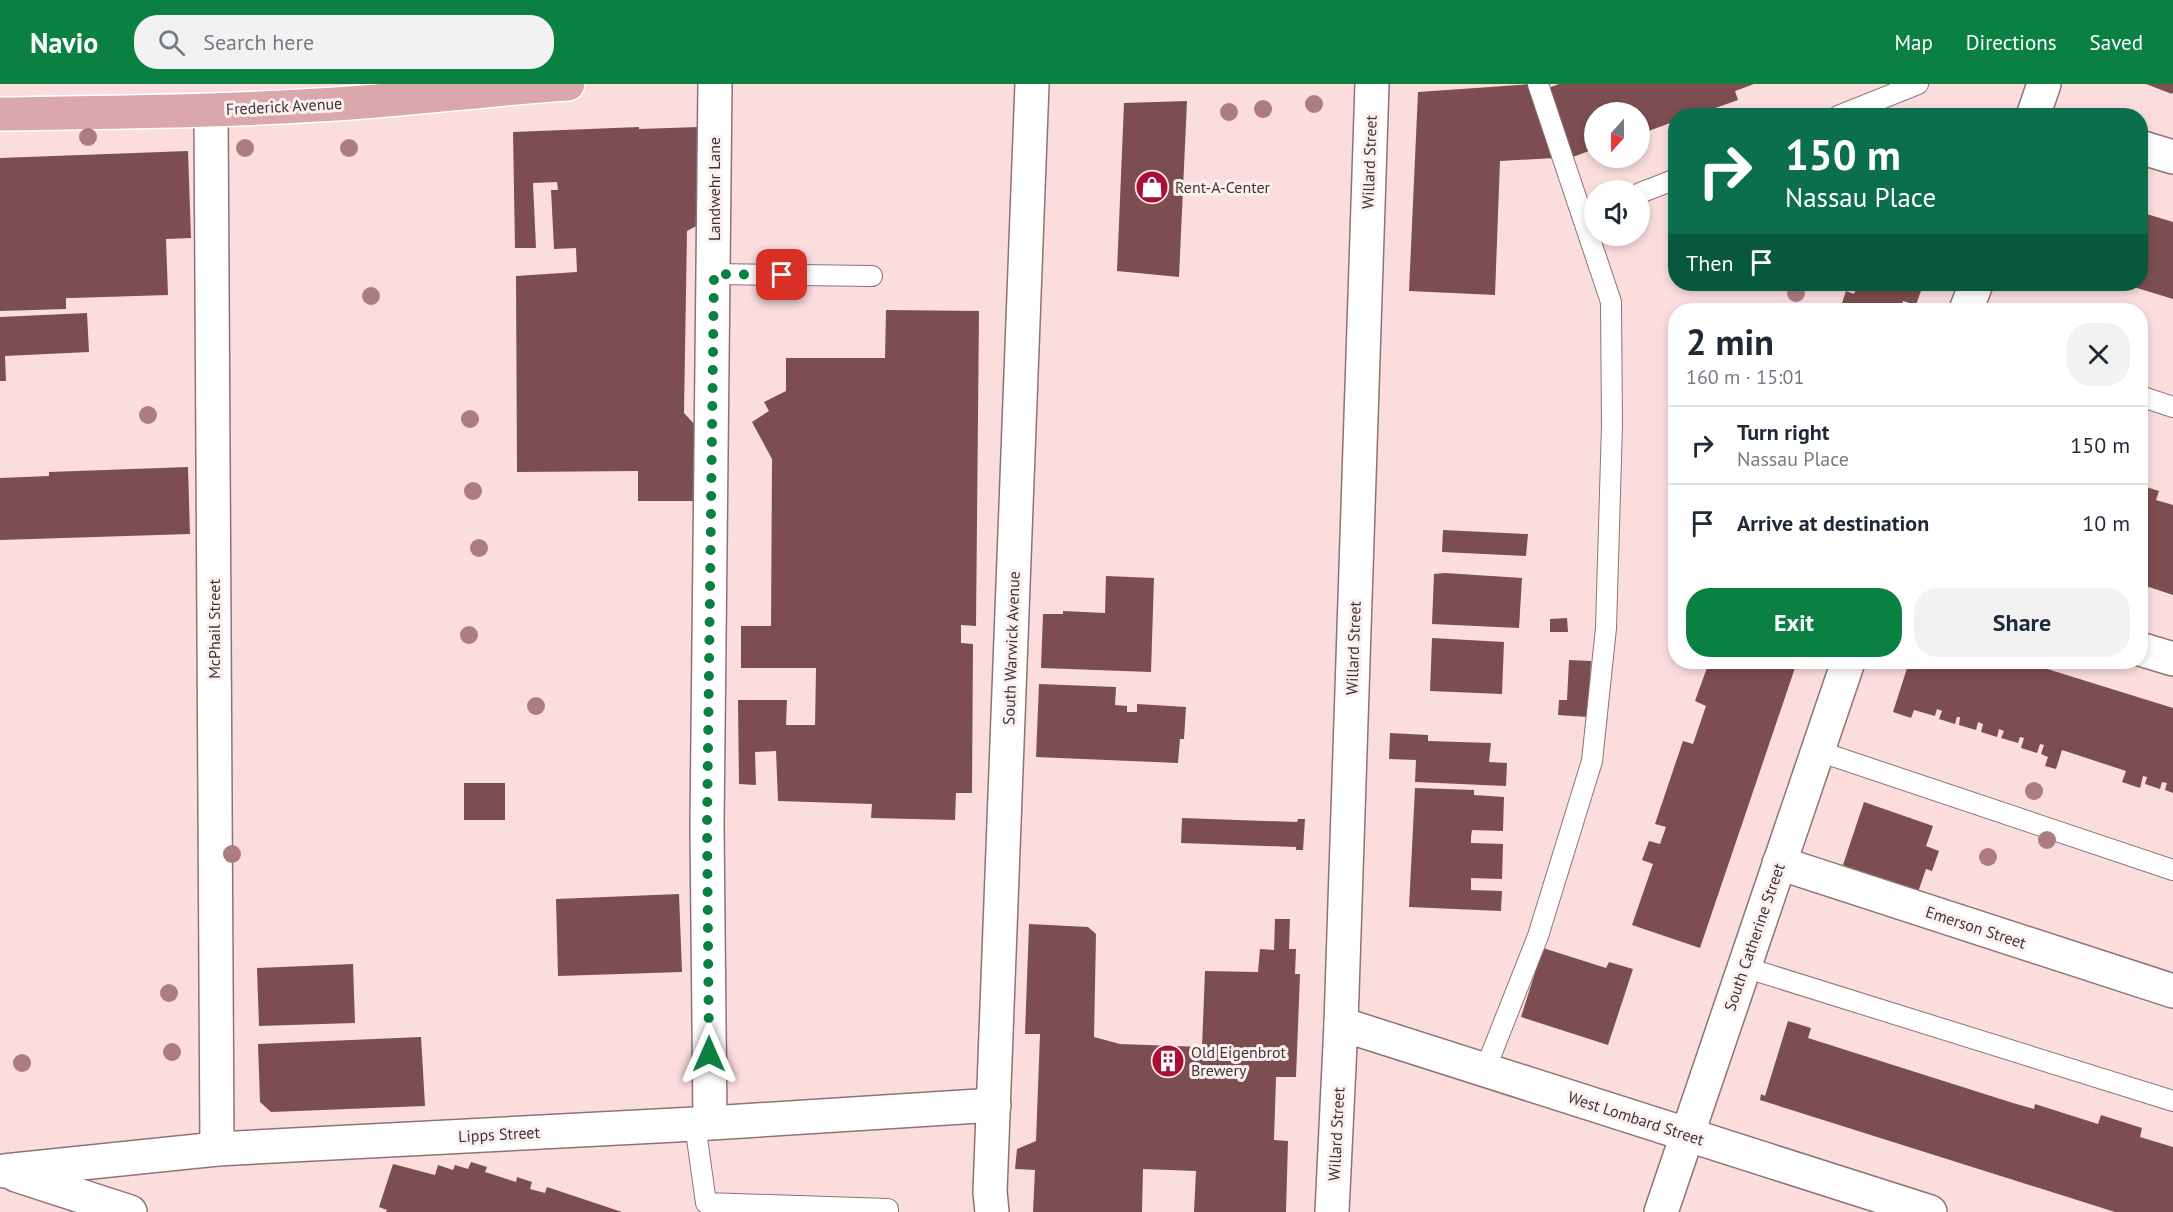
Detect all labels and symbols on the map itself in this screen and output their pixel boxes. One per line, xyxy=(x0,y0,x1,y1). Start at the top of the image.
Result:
street label: Frederick Avenue xyxy=(225,93,343,119)
north arrow xyxy=(1584,102,1650,168)
street label: Willard Street xyxy=(1357,114,1381,209)
street label: Landwehr Lane xyxy=(704,137,724,241)
shop icon: Rent-A-Center xyxy=(1134,169,1170,205)
place label: Rent-A-Center xyxy=(1175,177,1271,197)
pin xyxy=(756,249,807,300)
street label: South Warwick Avenue xyxy=(998,571,1024,725)
street label: McPhail Street xyxy=(204,579,224,679)
street label: Willard Street xyxy=(1341,600,1365,695)
street label: South Catherine Street xyxy=(1719,860,1789,1014)
street label: Emerson Street xyxy=(1923,901,2029,953)
position arrow xyxy=(677,1022,741,1086)
place label: Old Eigenbrot Brewery xyxy=(1191,1042,1286,1080)
building icon: Old Eigenbrot Brewery xyxy=(1150,1043,1186,1079)
street label: Willard Street xyxy=(1324,1086,1348,1181)
street label: West Lombard Street xyxy=(1565,1087,1707,1150)
street label: Lipps Street xyxy=(458,1122,541,1146)

